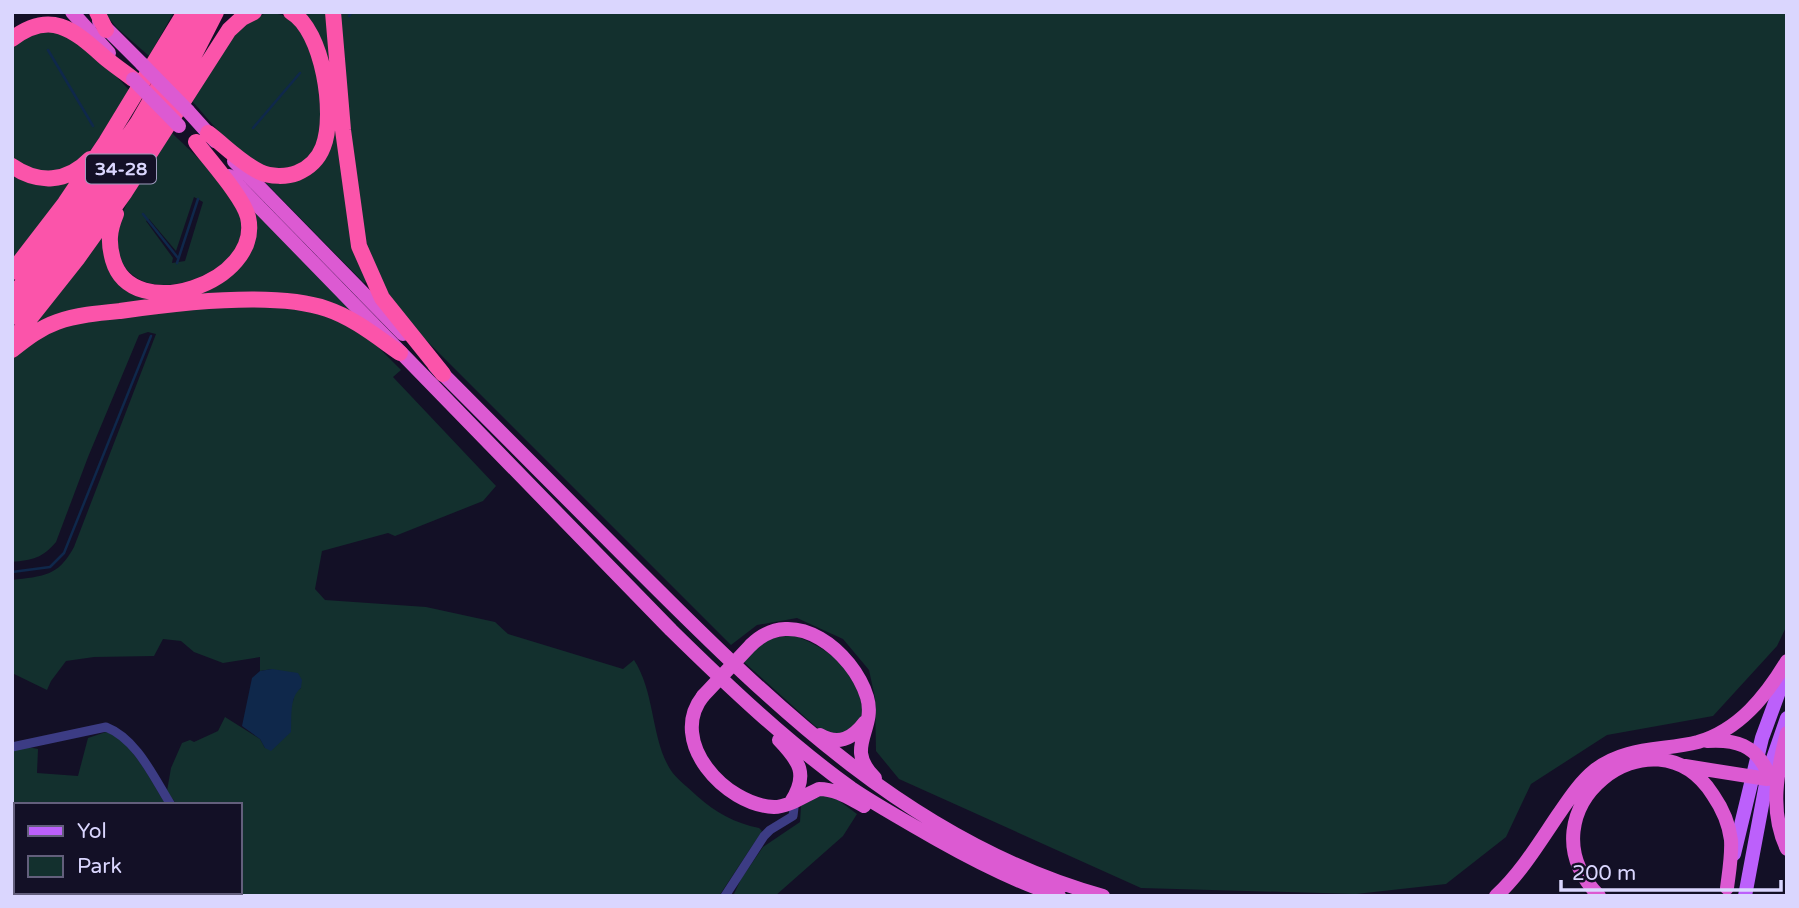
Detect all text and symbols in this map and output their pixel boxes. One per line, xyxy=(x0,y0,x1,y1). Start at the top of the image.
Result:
road number: 34-28 xyxy=(86,154,156,184)
legend xyxy=(14,803,242,894)
text: Yol xyxy=(77,819,107,844)
scale bar xyxy=(1561,848,1782,892)
text: Park xyxy=(77,854,122,879)
text: 200 m xyxy=(1572,861,1636,886)

